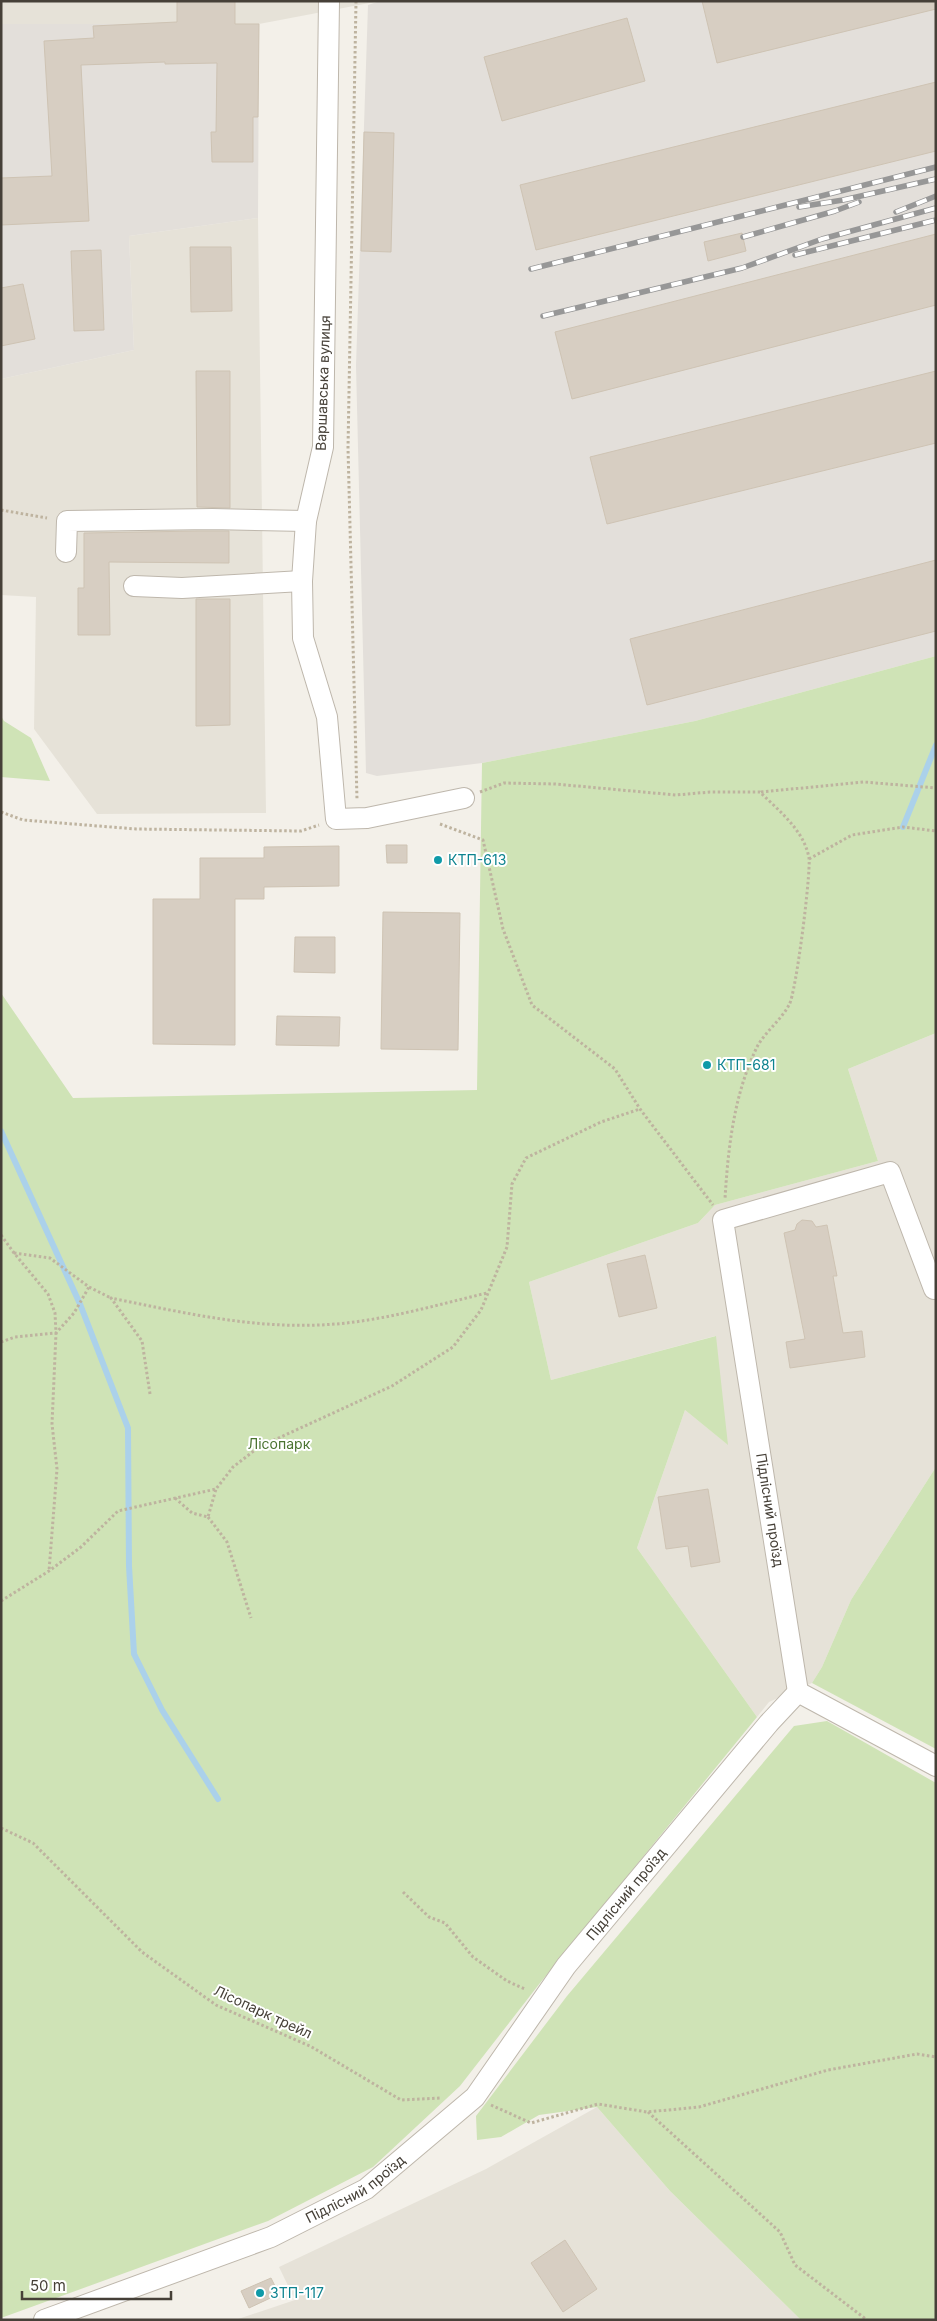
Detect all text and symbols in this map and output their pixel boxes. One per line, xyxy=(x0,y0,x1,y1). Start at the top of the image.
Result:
street label: Варшавська вулиця xyxy=(312,315,333,451)
place label: КТП-613 xyxy=(448,851,506,868)
marker: КТП-613 xyxy=(432,854,444,866)
place label: КТП-681 xyxy=(717,1056,775,1073)
marker: КТП-681 xyxy=(701,1059,713,1071)
park label: Лісопарк xyxy=(248,1435,311,1452)
street label: Підлісний проїзд xyxy=(753,1452,788,1568)
street label: Підлісний проїзд xyxy=(582,1844,669,1943)
street label: Лісопарк трейл xyxy=(211,1981,315,2042)
street label: Підлісний проїзд xyxy=(302,2151,408,2226)
scale bar xyxy=(22,2268,171,2300)
text: 50 m xyxy=(30,2276,66,2295)
place label: ЗТП-117 xyxy=(270,2284,324,2301)
marker: ЗТП-117 xyxy=(254,2287,266,2299)

